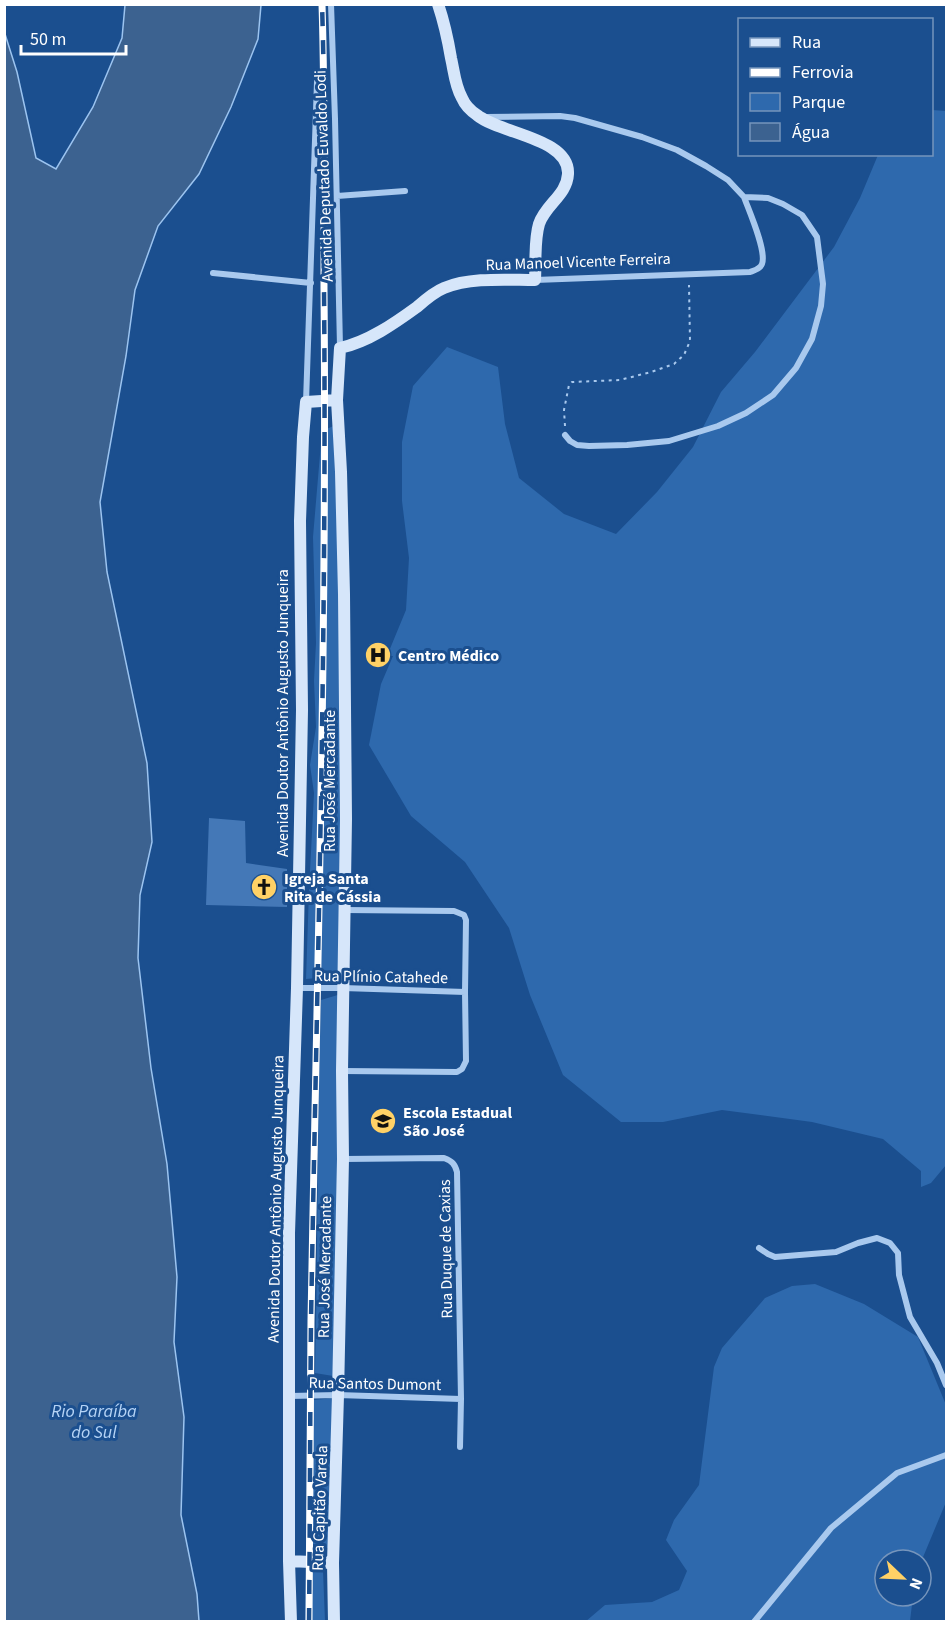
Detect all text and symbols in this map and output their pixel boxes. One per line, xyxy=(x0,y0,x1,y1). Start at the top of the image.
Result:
scale bar xyxy=(21,18,126,56)
legend xyxy=(738,18,933,156)
text: 50 m xyxy=(30,27,66,52)
text: Rua xyxy=(792,30,821,55)
text: Ferrovia xyxy=(792,60,853,85)
street label: Avenida Deputado Euvaldo Lodi xyxy=(309,70,339,282)
text: Parque xyxy=(792,90,845,115)
text: Água xyxy=(792,120,830,145)
street label: Rua Manoel Vicente Ferreira xyxy=(485,248,671,276)
street label: Avenida Doutor Antônio Augusto Junqueira xyxy=(272,569,294,857)
hospital icon: Centro Médico xyxy=(363,640,393,670)
place label: Centro Médico xyxy=(398,645,499,667)
street label: Rua José Mercadante xyxy=(319,710,341,852)
place label: Igreja Santa Rita de Cássia xyxy=(284,868,381,908)
church icon: Igreja Santa Rita de Cássia xyxy=(249,872,279,902)
street label: Rua Plínio Catahede xyxy=(314,965,448,989)
street label: Avenida Doutor Antônio Augusto Junqueira xyxy=(262,1055,290,1343)
place label: Escola Estadual São José xyxy=(403,1102,512,1142)
school or university icon: Escola Estadual São José xyxy=(368,1106,398,1136)
street label: Rua Duque de Caxias xyxy=(434,1179,458,1319)
street label: Rua José Mercadante xyxy=(313,1196,337,1338)
street label: Rua Santos Dumont xyxy=(308,1372,442,1396)
water label: Rio Paraíba do Sul xyxy=(51,1399,137,1445)
street label: Rua Capitão Varela xyxy=(307,1445,333,1571)
north arrow xyxy=(873,1548,933,1608)
text: N xyxy=(904,1574,928,1593)

